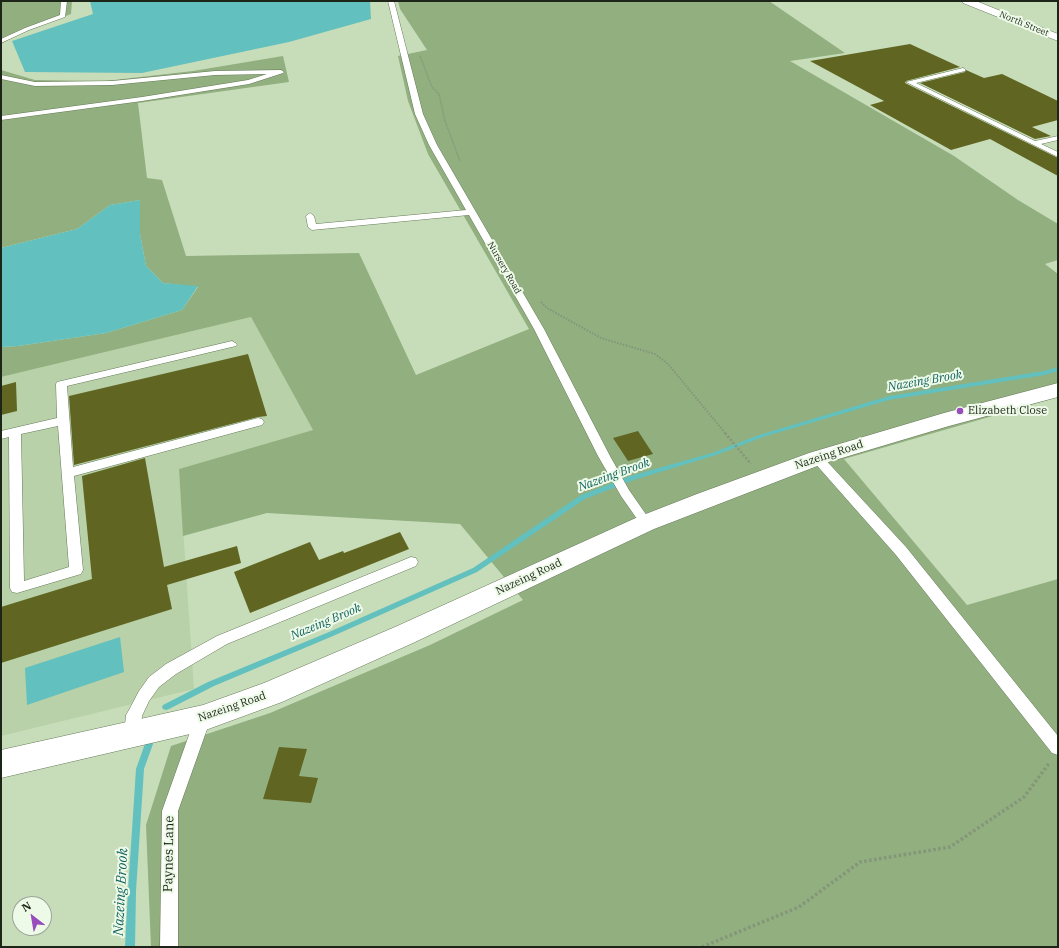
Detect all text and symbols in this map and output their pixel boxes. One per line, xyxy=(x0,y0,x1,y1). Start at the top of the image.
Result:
street label: North Street xyxy=(998,9,1050,39)
street label: Nursery Road xyxy=(485,240,523,296)
water label: Nazeing Brook xyxy=(887,367,963,395)
place label: Elizabeth Close xyxy=(968,404,1047,418)
marker: Elizabeth Close xyxy=(955,406,965,416)
street label: Nazeing Road xyxy=(793,438,865,472)
water label: Nazeing Brook xyxy=(576,455,652,495)
street label: Nazeing Road xyxy=(494,556,564,598)
water label: Nazeing Brook xyxy=(289,601,363,643)
street label: Nazeing Road xyxy=(196,689,268,725)
street label: Paynes Lane xyxy=(161,816,177,892)
water label: Nazeing Brook xyxy=(110,848,132,936)
north arrow xyxy=(12,896,52,936)
text: N xyxy=(19,898,34,915)

